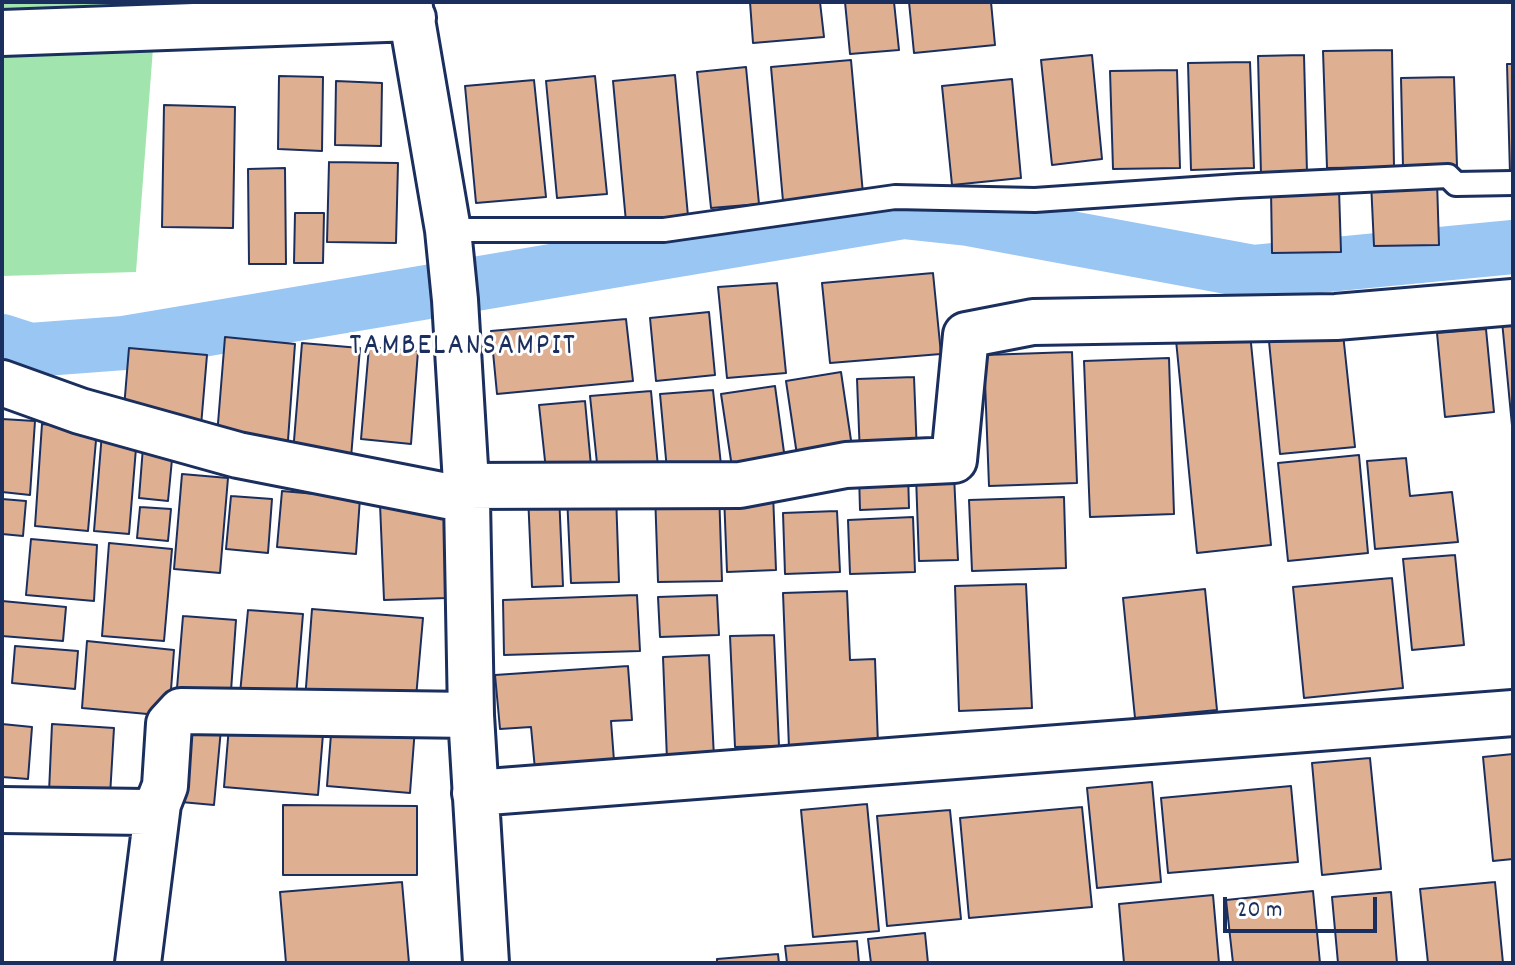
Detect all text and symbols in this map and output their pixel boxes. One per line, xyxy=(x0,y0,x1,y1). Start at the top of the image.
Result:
district label: TAMBELANSAMPIT xyxy=(349,331,577,367)
scale bar xyxy=(1227,881,1381,931)
text: 20 m xyxy=(1237,894,1283,928)

